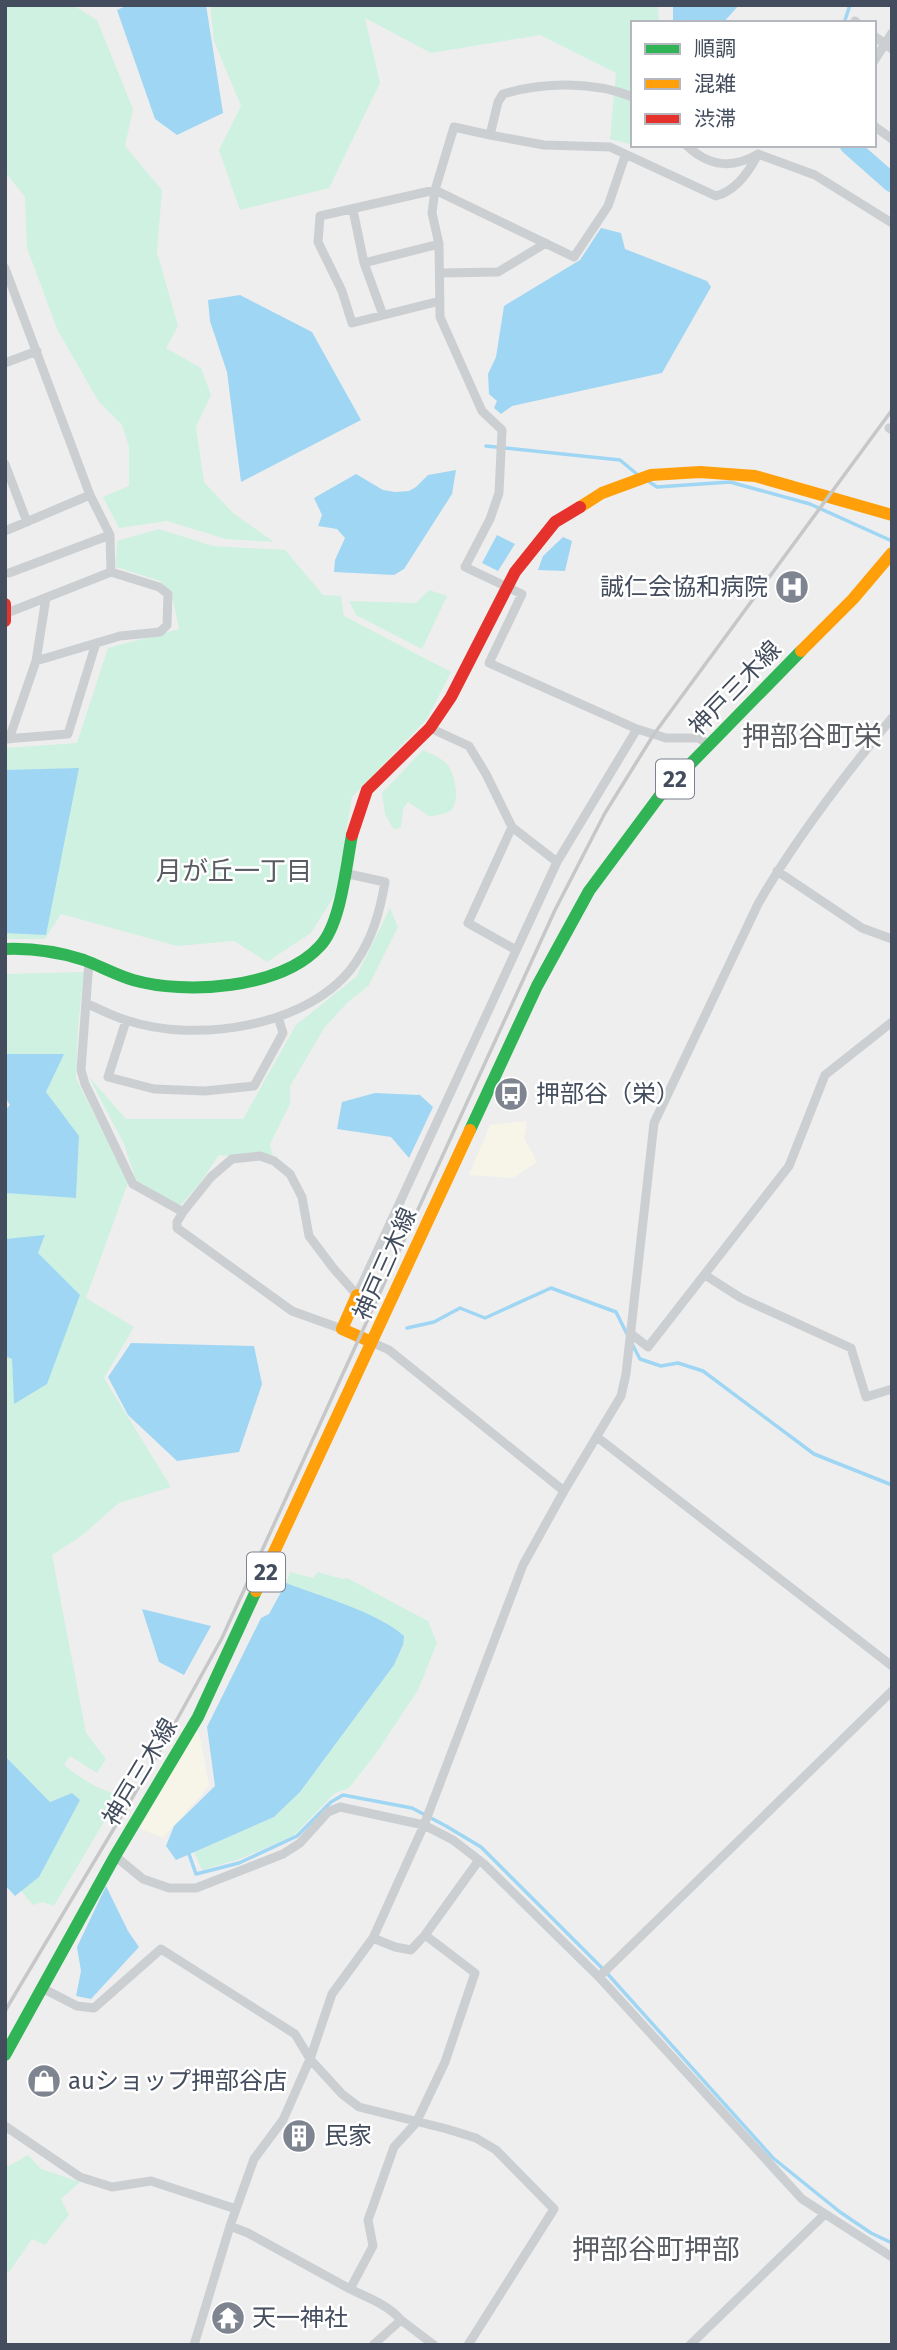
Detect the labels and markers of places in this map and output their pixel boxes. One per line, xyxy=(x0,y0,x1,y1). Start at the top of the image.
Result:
hospital icon: 誠仁会協和病院 xyxy=(773,568,811,606)
place label: 誠仁会協和病院 xyxy=(600,573,768,601)
bus stop icon: 押部谷（栄） xyxy=(492,1075,530,1113)
place label: 押部谷（栄） xyxy=(536,1080,680,1108)
shop icon: auショップ押部谷店 xyxy=(25,2062,63,2100)
place label: auショップ押部谷店 xyxy=(68,2067,287,2095)
building icon: 民家 xyxy=(280,2117,318,2155)
place label: 民家 xyxy=(324,2122,372,2150)
temple icon: 天一神社 xyxy=(209,2299,247,2337)
place label: 天一神社 xyxy=(252,2304,348,2332)

